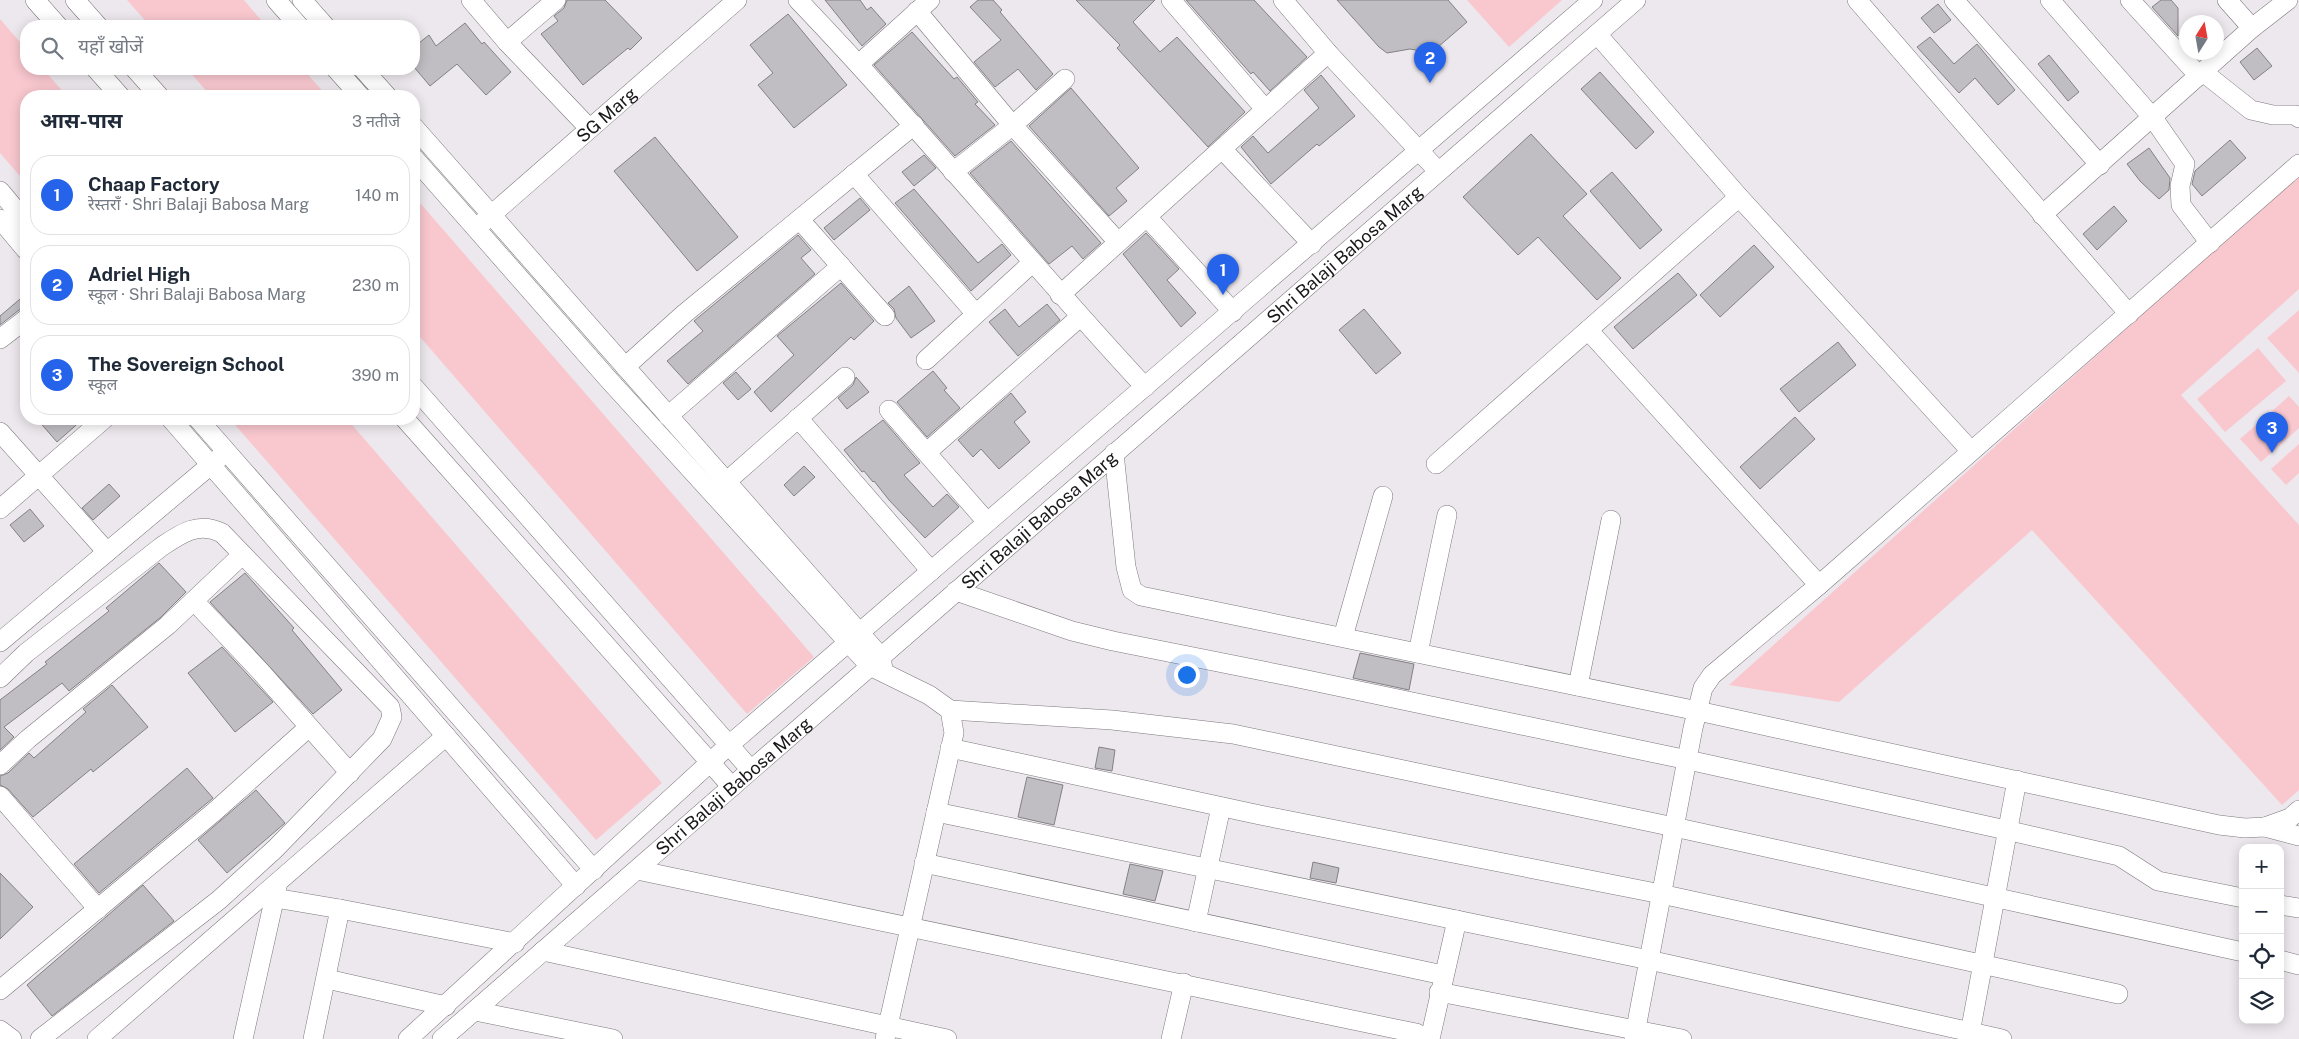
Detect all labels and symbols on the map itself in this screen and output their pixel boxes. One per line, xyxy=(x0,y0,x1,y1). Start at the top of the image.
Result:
north arrow xyxy=(2179,15,2224,60)
pin: 2 xyxy=(1414,42,1446,83)
street label: SG Marg xyxy=(572,82,641,146)
street label: Shri Balaji Babosa Marg xyxy=(1262,180,1426,327)
pin: 1 xyxy=(1207,254,1239,295)
pin: 3 xyxy=(2256,412,2288,453)
street label: Shri Balaji Babosa Marg xyxy=(957,446,1121,593)
your location xyxy=(1174,662,1200,688)
street label: Shri Balaji Babosa Marg xyxy=(651,712,815,859)

